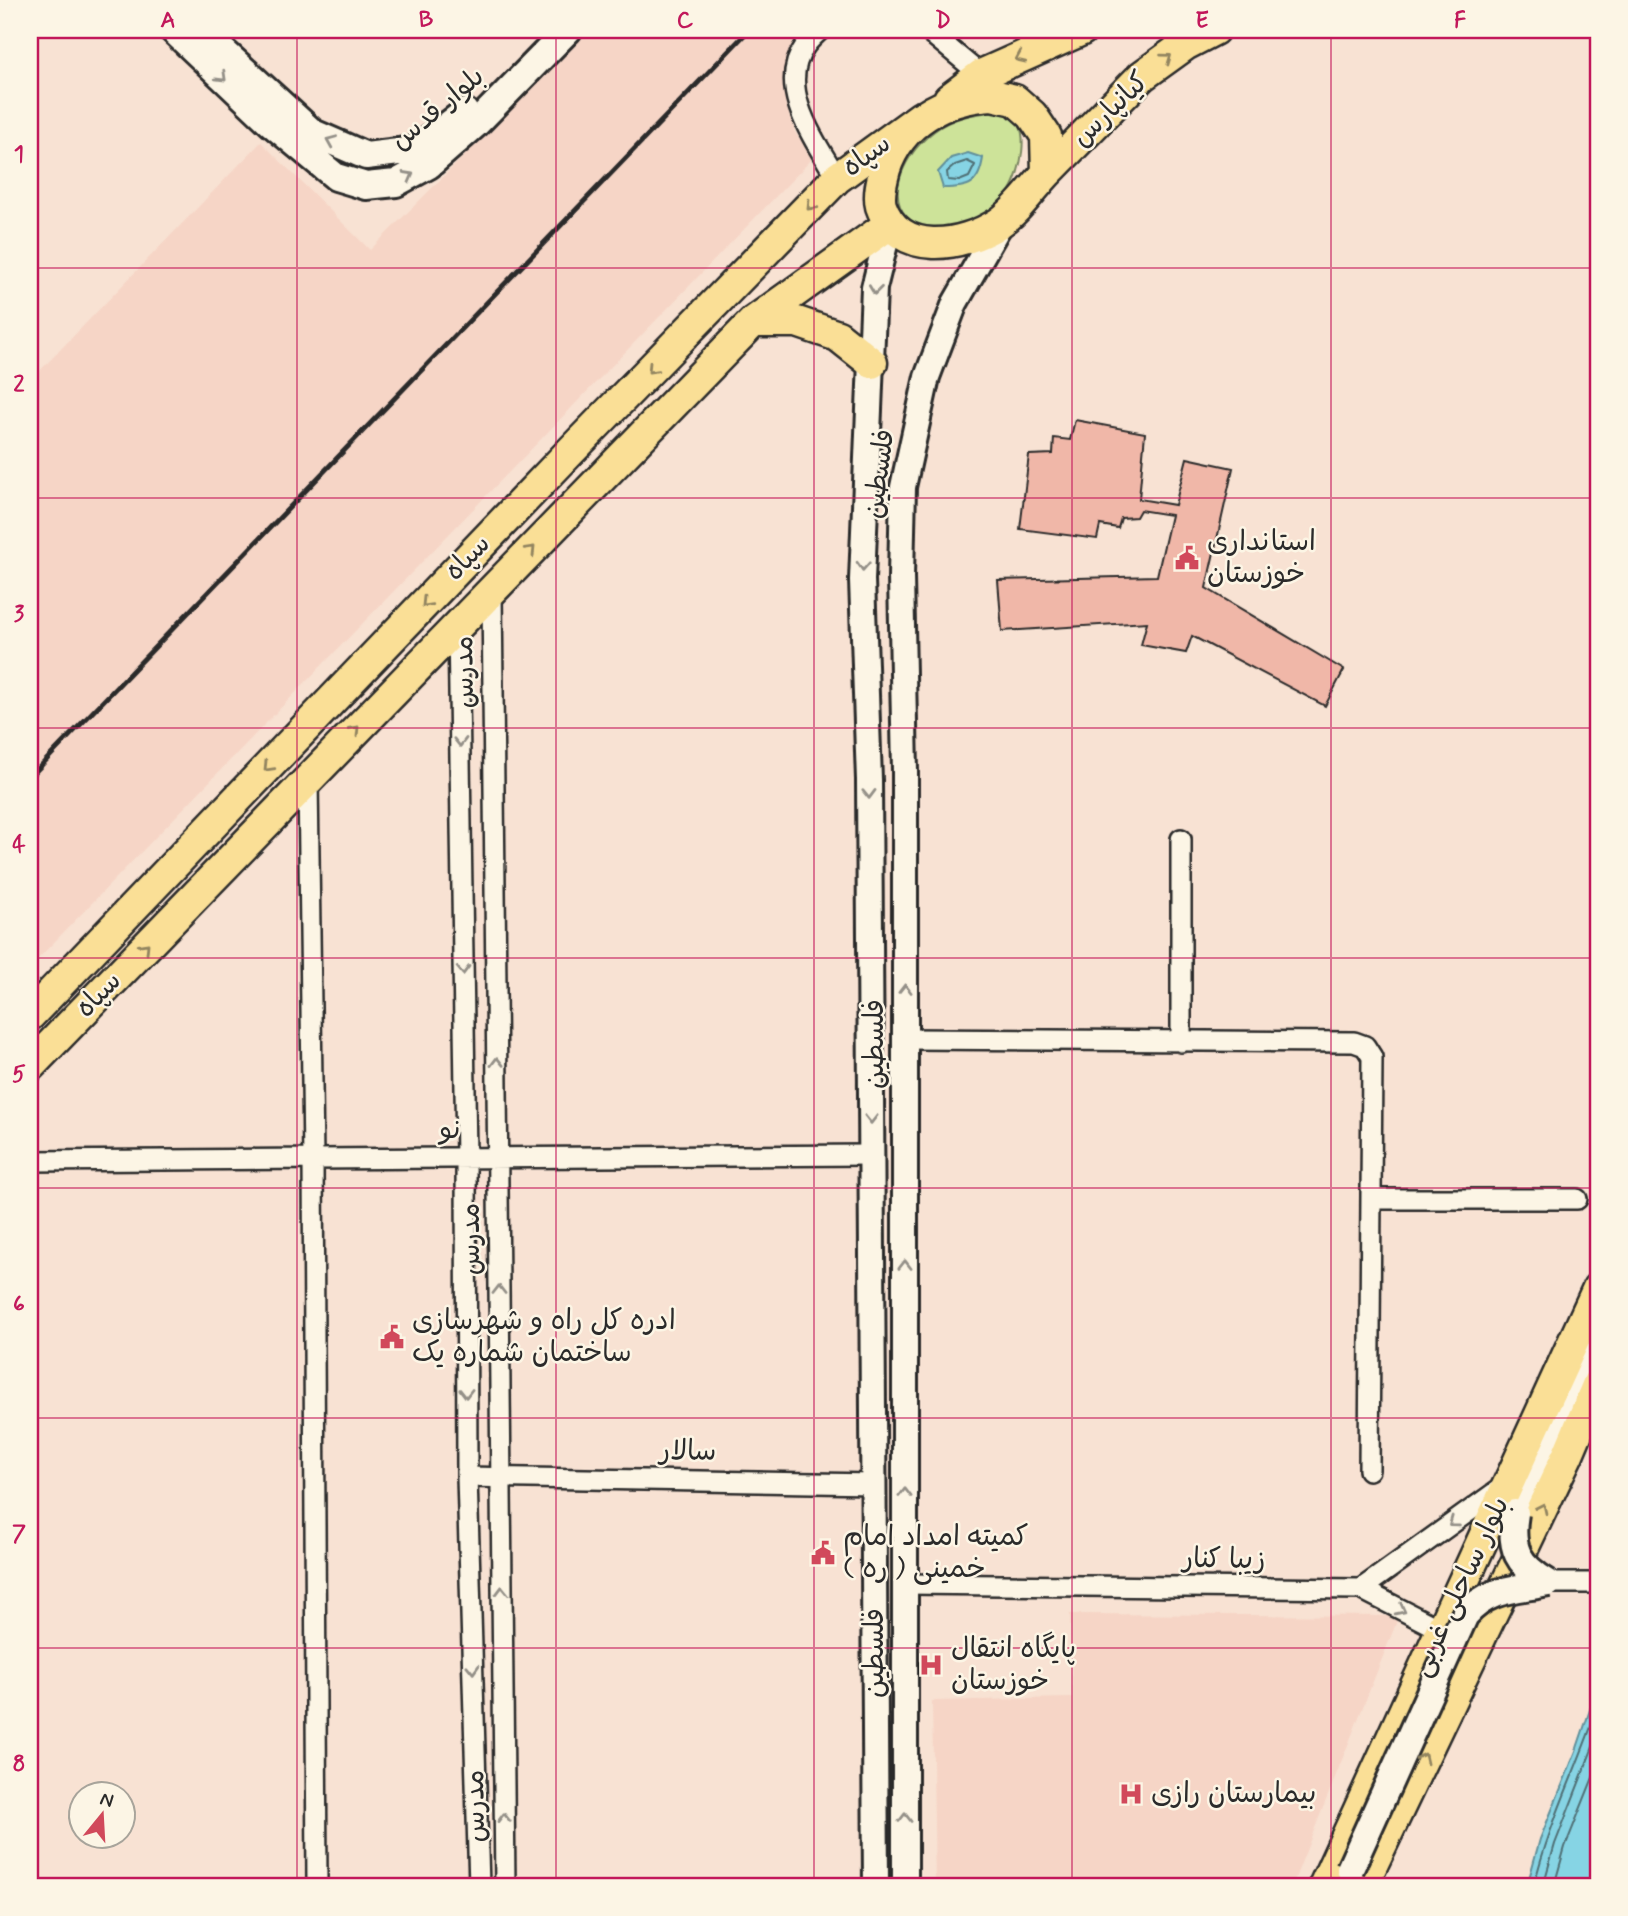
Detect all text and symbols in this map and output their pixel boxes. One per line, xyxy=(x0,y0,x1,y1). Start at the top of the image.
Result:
text: A xyxy=(160,6,176,36)
text: B xyxy=(419,6,434,36)
text: C xyxy=(677,6,694,36)
text: D xyxy=(935,6,951,36)
text: E xyxy=(1195,6,1209,36)
text: F xyxy=(1454,6,1466,36)
one-way arrow xyxy=(1014,50,1027,64)
one-way arrow xyxy=(1159,54,1172,66)
street label: بلوار قدس xyxy=(383,59,493,159)
street label: کیانپارس xyxy=(1064,64,1158,156)
one-way arrow xyxy=(214,68,227,81)
street label: سپاه xyxy=(835,126,899,186)
one-way arrow xyxy=(325,135,337,149)
text: 1 xyxy=(14,140,24,170)
one-way arrow xyxy=(401,171,414,184)
one-way arrow xyxy=(806,198,819,211)
one-way arrow xyxy=(868,285,883,296)
one-way arrow xyxy=(647,361,660,374)
text: 2 xyxy=(13,370,25,400)
street label: فلسطین xyxy=(855,427,905,521)
place label: استانداری خوزستان xyxy=(1207,524,1316,593)
street label: سپاه xyxy=(437,527,499,589)
public building icon: استانداری خوزستان xyxy=(1173,544,1201,572)
one-way arrow xyxy=(522,545,535,558)
one-way arrow xyxy=(855,561,870,572)
one-way arrow xyxy=(421,595,434,608)
text: 3 xyxy=(14,600,25,630)
street label: مدرس xyxy=(446,635,484,709)
one-way arrow xyxy=(347,726,360,739)
one-way arrow xyxy=(452,737,468,748)
one-way arrow xyxy=(264,759,276,772)
one-way arrow xyxy=(861,789,877,800)
text: 4 xyxy=(12,830,26,860)
one-way arrow xyxy=(137,942,150,955)
street label: سپاه xyxy=(68,964,130,1026)
one-way arrow xyxy=(455,965,471,975)
one-way arrow xyxy=(897,983,913,993)
street label: فلسطین xyxy=(857,999,894,1089)
one-way arrow xyxy=(489,1056,505,1067)
text: 5 xyxy=(12,1060,26,1090)
street label: نو xyxy=(438,1112,460,1149)
one-way arrow xyxy=(863,1115,879,1125)
street label: مدرس xyxy=(453,1203,490,1275)
one-way arrow xyxy=(897,1259,913,1270)
one-way arrow xyxy=(491,1284,507,1294)
text: 6 xyxy=(13,1290,25,1320)
place label: ادره کل راه و شهرسازی ساختمان شماره یک xyxy=(412,1303,676,1372)
public building icon: ادره کل راه و شهرسازی ساختمان شماره یک xyxy=(378,1323,406,1351)
one-way arrow xyxy=(458,1388,474,1399)
street label: سالار xyxy=(657,1433,717,1471)
one-way arrow xyxy=(897,1487,913,1497)
street label: بلوار ساحلی غربی xyxy=(1403,1491,1519,1683)
one-way arrow xyxy=(1533,1503,1547,1515)
one-way arrow xyxy=(1448,1515,1461,1527)
place label: کمیته امداد امام خمینی ( ره ) xyxy=(843,1519,1028,1588)
text: 7 xyxy=(12,1520,26,1550)
public building icon: کمیته امداد امام خمینی ( ره ) xyxy=(809,1539,837,1567)
street label: زیبا کنار xyxy=(1180,1541,1266,1579)
one-way arrow xyxy=(494,1585,510,1595)
one-way arrow xyxy=(1394,1601,1406,1615)
street label: فلسطین xyxy=(857,1608,894,1698)
place label: پایگاه انتقال خوزستان xyxy=(951,1631,1076,1700)
hospital icon: پایگاه انتقال خوزستان xyxy=(917,1651,945,1679)
one-way arrow xyxy=(465,1664,480,1675)
text: 8 xyxy=(13,1750,25,1780)
one-way arrow xyxy=(1415,1753,1429,1765)
street label: مدرس xyxy=(457,1769,495,1843)
place label: بیمارستان رازی xyxy=(1151,1776,1316,1813)
north arrow xyxy=(66,1780,136,1850)
hospital icon: بیمارستان رازی xyxy=(1117,1780,1145,1808)
text: N xyxy=(97,1786,117,1814)
one-way arrow xyxy=(496,1812,512,1823)
one-way arrow xyxy=(897,1812,913,1823)

